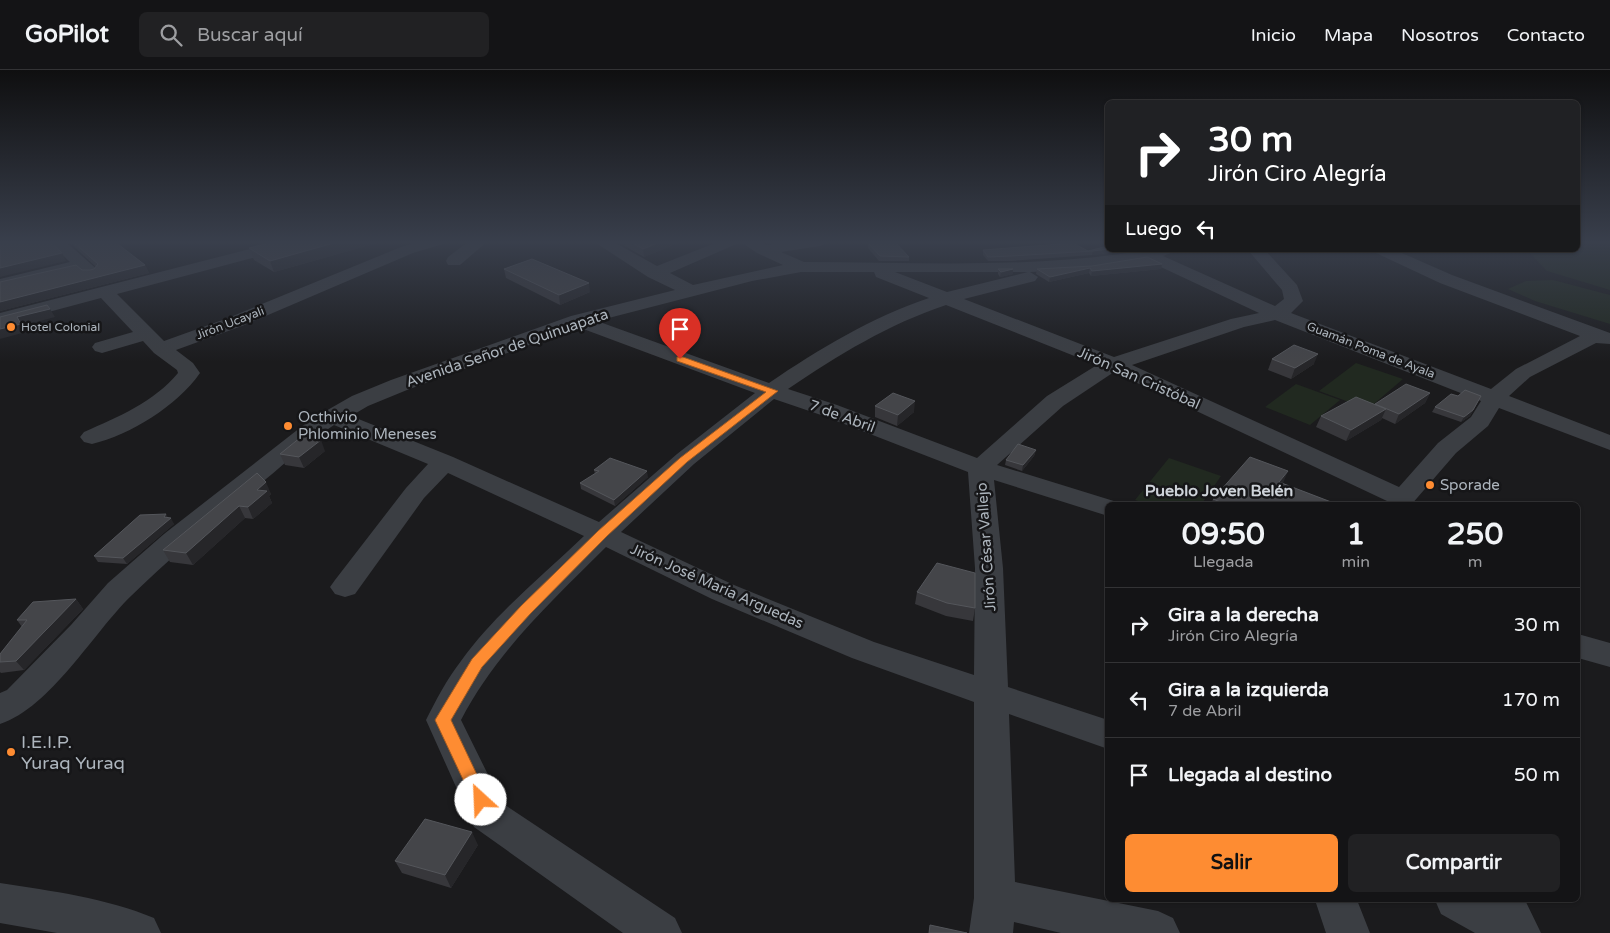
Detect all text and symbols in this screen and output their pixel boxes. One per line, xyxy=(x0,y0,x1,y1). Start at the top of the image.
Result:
search box xyxy=(139,12,489,57)
text: GoPilot xyxy=(25,20,109,49)
icon: search xyxy=(157,21,185,49)
text: Buscar aquí xyxy=(197,24,303,46)
text: Inicio xyxy=(1251,24,1296,46)
text: Mapa xyxy=(1324,24,1373,46)
text: Nosotros xyxy=(1401,24,1479,46)
text: Contacto xyxy=(1507,24,1585,46)
text: 30 m xyxy=(1208,119,1293,161)
icon: right xyxy=(1125,120,1190,185)
text: Jirón Ciro Alegría xyxy=(1208,161,1387,187)
icon: left xyxy=(1192,215,1220,243)
text: Luego xyxy=(1125,218,1182,240)
street label: Jirón Ucayali xyxy=(194,304,266,342)
street label: Avenida Señor de Quinuapata xyxy=(404,305,610,391)
pin xyxy=(659,308,701,359)
icon: arrive xyxy=(666,315,694,343)
street label: Guamán Poma de Ayala xyxy=(1305,319,1437,381)
place label: Hotel Colonial xyxy=(21,320,100,334)
marker: Hotel Colonial xyxy=(5,321,17,333)
street label: Jirón San Cristóbal xyxy=(1075,343,1203,413)
street label: 7 de Abril xyxy=(807,396,877,436)
place label: Octhivio Phlominio Meneses xyxy=(298,408,437,443)
marker: Octhivio Phlominio Meneses xyxy=(282,420,294,432)
place label: Sporade xyxy=(1440,476,1500,494)
marker: Sporade xyxy=(1424,479,1436,491)
district label: Pueblo Joven Belén xyxy=(1145,481,1293,501)
street label: Jirón César Vallejo xyxy=(973,482,999,612)
text: 09:50 xyxy=(1182,516,1265,553)
text: 1 xyxy=(1346,516,1365,553)
text: 250 xyxy=(1447,516,1503,553)
street label: Jirón José María Arguedas xyxy=(628,540,806,632)
text: Llegada xyxy=(1193,552,1254,572)
text: min xyxy=(1342,552,1370,572)
text: m xyxy=(1468,552,1482,572)
text: Gira a la derecha xyxy=(1168,604,1319,626)
icon: right xyxy=(1125,611,1153,639)
text: 30 m xyxy=(1514,614,1560,636)
text: Jirón Ciro Alegría xyxy=(1168,626,1298,646)
text: Gira a la izquierda xyxy=(1168,679,1329,701)
icon: left xyxy=(1125,686,1153,714)
text: 170 m xyxy=(1502,689,1560,711)
text: 7 de Abril xyxy=(1168,701,1242,721)
place label: I.E.I.P. Yuraq Yuraq xyxy=(21,731,125,774)
marker: I.E.I.P. Yuraq Yuraq xyxy=(5,746,17,758)
icon: arrive xyxy=(1125,761,1153,789)
text: Llegada al destino xyxy=(1168,764,1332,786)
text: 50 m xyxy=(1514,764,1560,786)
position arrow xyxy=(454,773,506,825)
button: Salir xyxy=(1125,834,1338,892)
button: Compartir xyxy=(1348,834,1560,892)

